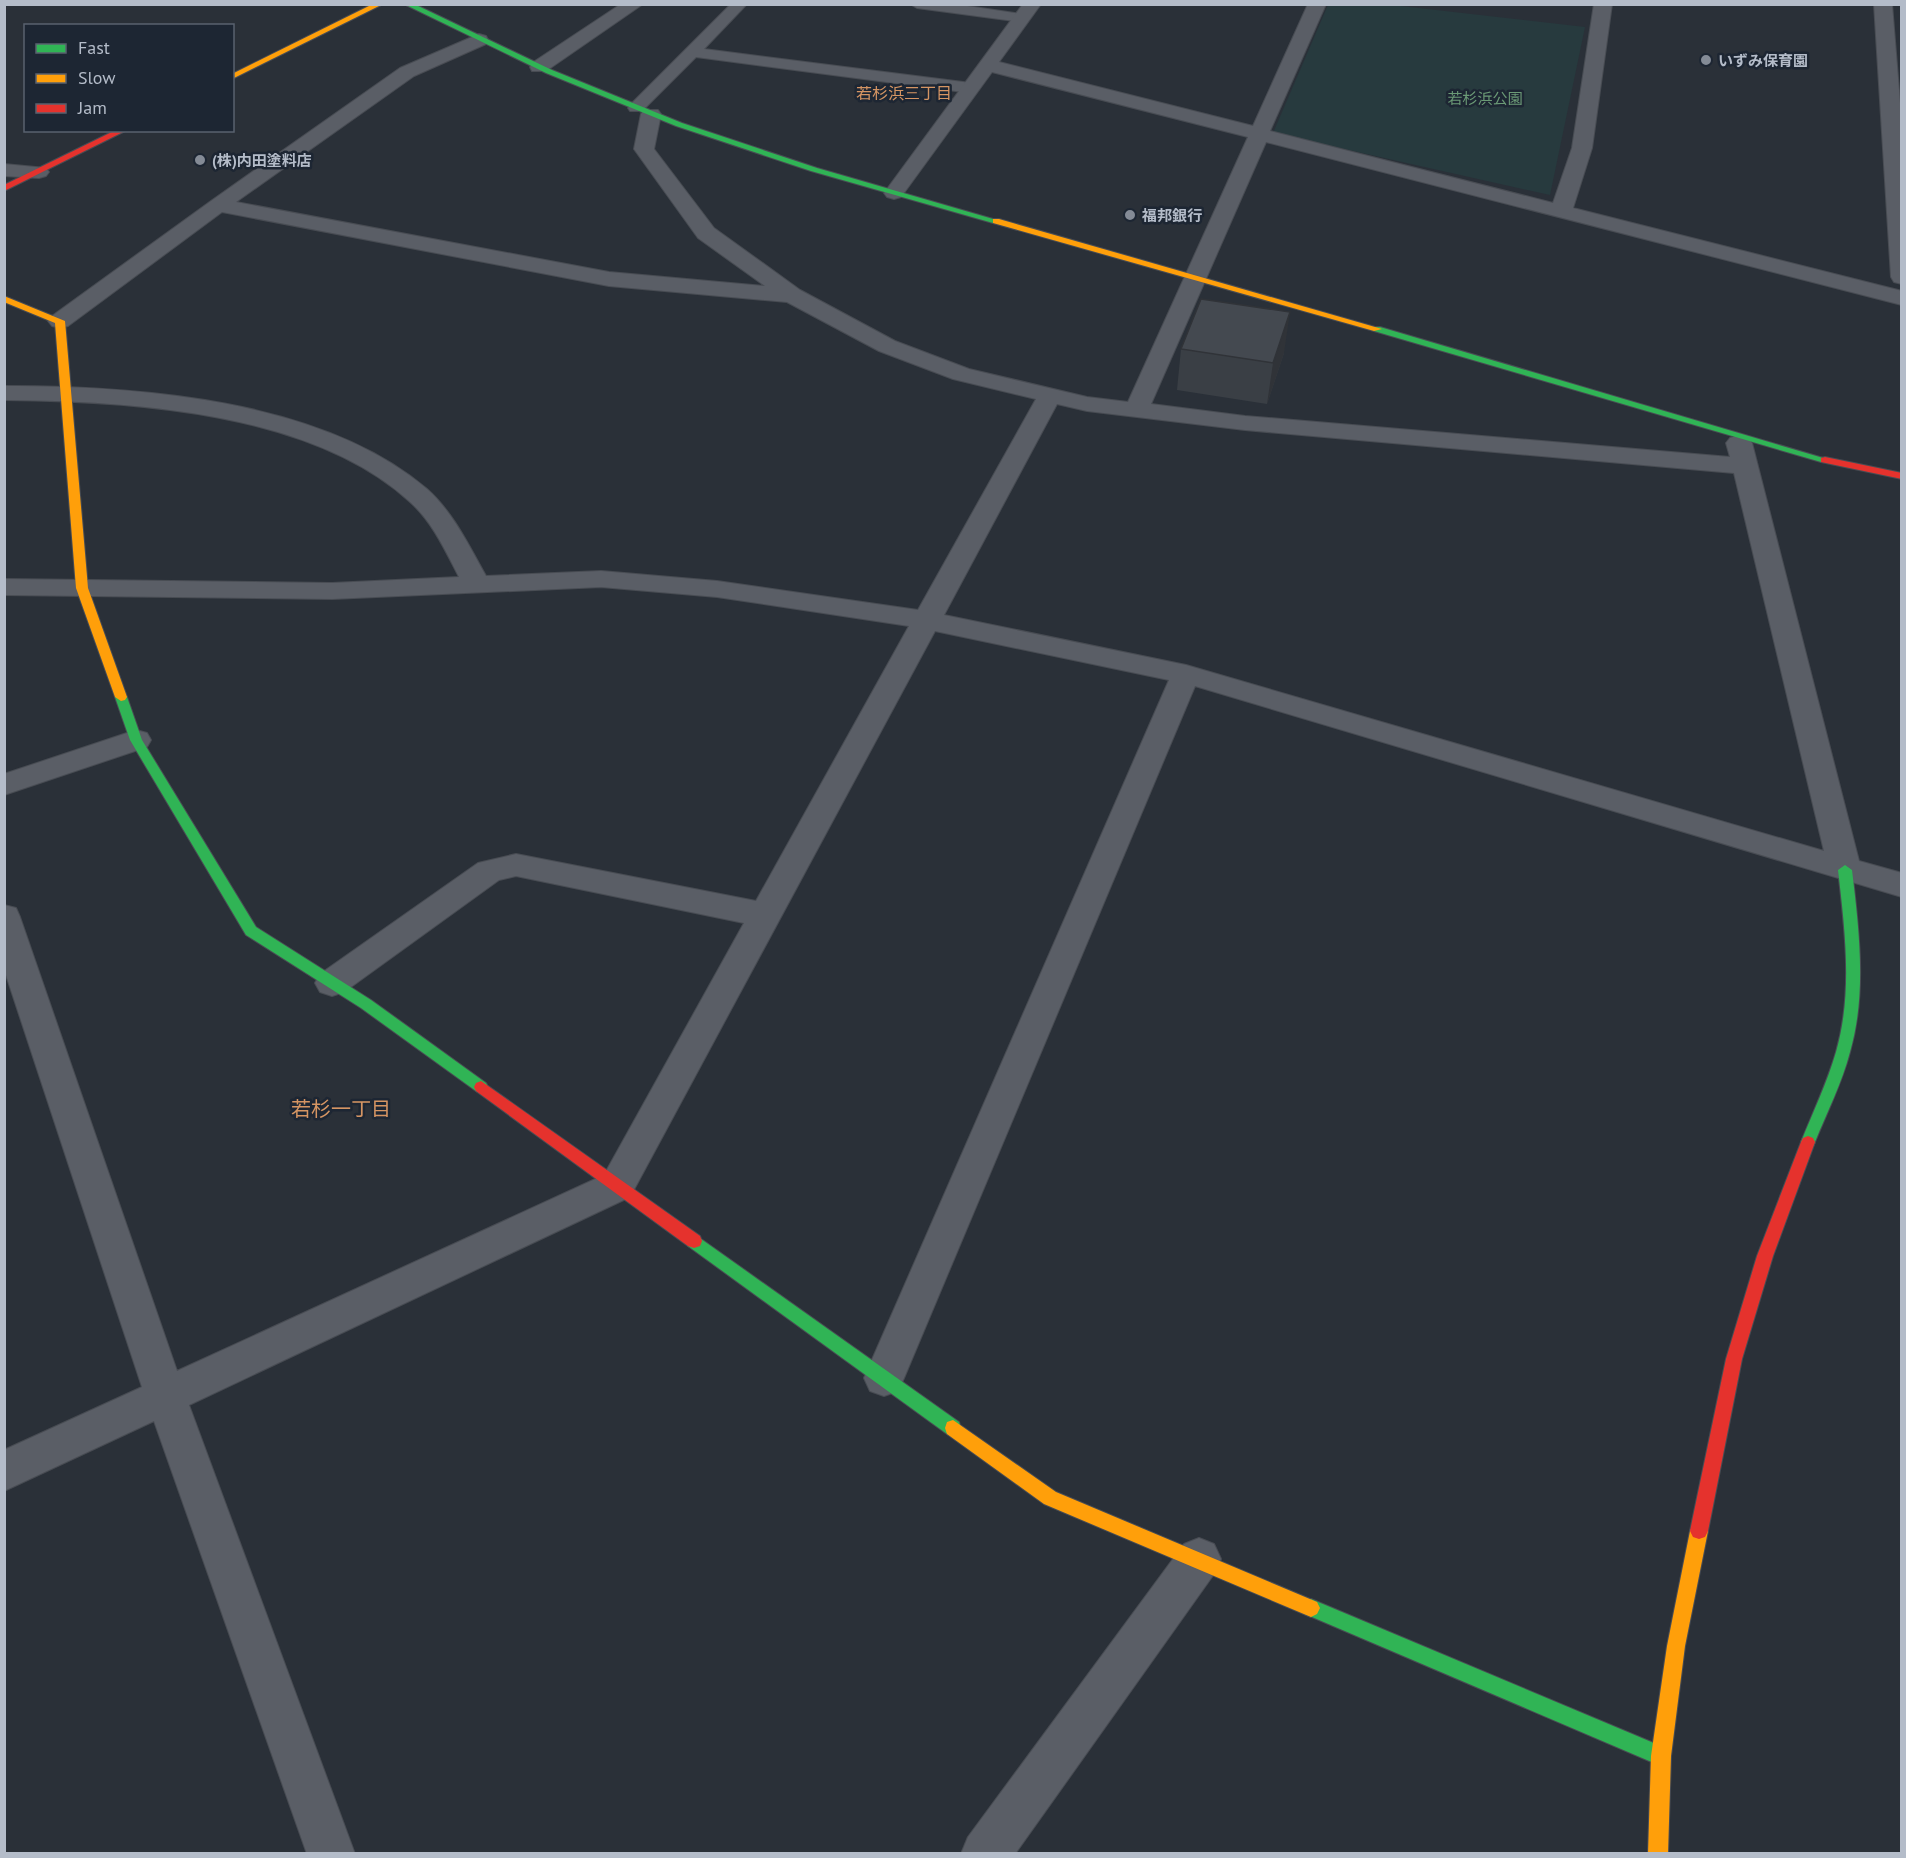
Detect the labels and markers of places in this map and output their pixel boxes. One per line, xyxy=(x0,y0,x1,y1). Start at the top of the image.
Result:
place label: いずみ保育園 xyxy=(1718,51,1808,70)
marker: いずみ保育園 xyxy=(1699,53,1713,67)
place label: (株)内田塗料店 xyxy=(212,151,312,170)
marker: (株)内田塗料店 xyxy=(193,153,207,167)
place label: 福邦銀行 xyxy=(1141,206,1202,225)
marker: 福邦銀行 xyxy=(1123,208,1137,222)

